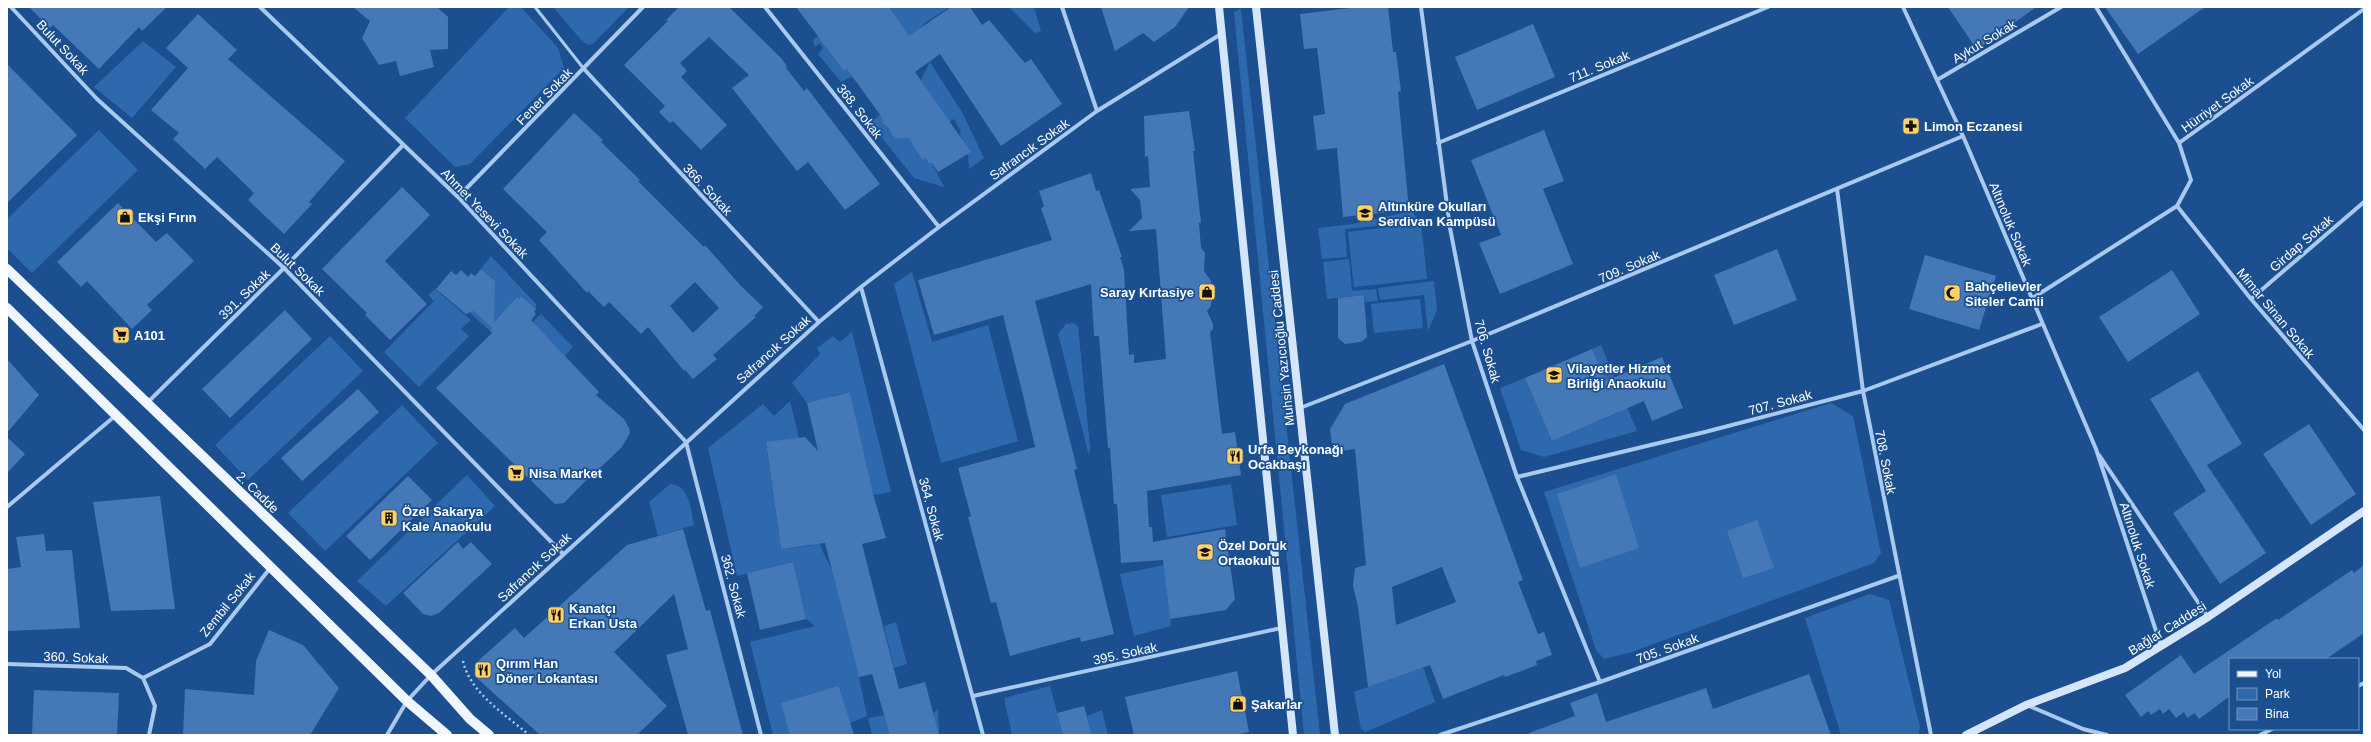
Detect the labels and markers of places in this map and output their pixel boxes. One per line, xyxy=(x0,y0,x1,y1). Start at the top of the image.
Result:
pharmacy icon: Limon Eczanesi xyxy=(1901,116,1921,136)
place label: Limon Eczanesi xyxy=(1924,119,2022,134)
place label: Altınküre Okulları Serdivan Kampüsü xyxy=(1378,199,1496,229)
school or university icon: Altınküre Okulları Serdivan Kampüsü xyxy=(1355,203,1375,223)
shop icon: Ekşi Fırın xyxy=(115,207,135,227)
place label: Ekşi Fırın xyxy=(138,210,197,225)
place label: Bahçelievler Siteler Camii xyxy=(1965,279,2044,309)
shop icon: Saray Kırtasiye xyxy=(1197,282,1217,302)
mosque icon: Bahçelievler Siteler Camii xyxy=(1942,283,1962,303)
place label: Saray Kırtasiye xyxy=(1100,285,1194,300)
supermarket icon: A101 xyxy=(111,325,131,345)
place label: A101 xyxy=(134,328,165,343)
place label: Vilayetler Hizmet Birliği Anaokulu xyxy=(1567,361,1671,391)
school or university icon: Vilayetler Hizmet Birliği Anaokulu xyxy=(1544,365,1564,385)
place label: Urfa Beykonağı Ocakbaşı xyxy=(1248,442,1343,472)
restaurant icon: Urfa Beykonağı Ocakbaşı xyxy=(1225,446,1245,466)
supermarket icon: Nisa Market xyxy=(506,463,526,483)
place label: Nisa Market xyxy=(529,466,603,481)
place label: Özel Sakarya Kale Anaokulu xyxy=(402,504,492,534)
building icon: Özel Sakarya Kale Anaokulu xyxy=(379,508,399,528)
place label: Özel Doruk Ortaokulu xyxy=(1218,538,1287,568)
school or university icon: Özel Doruk Ortaokulu xyxy=(1195,542,1215,562)
place label: Kanatçı Erkan Usta xyxy=(569,601,638,631)
restaurant icon: Kanatçı Erkan Usta xyxy=(546,605,566,625)
place label: Qırım Han Döner Lokantası xyxy=(496,656,598,686)
restaurant icon: Qırım Han Döner Lokantası xyxy=(473,660,493,680)
shop icon: Şakarlar xyxy=(1228,694,1248,714)
place label: Şakarlar xyxy=(1251,697,1302,712)

